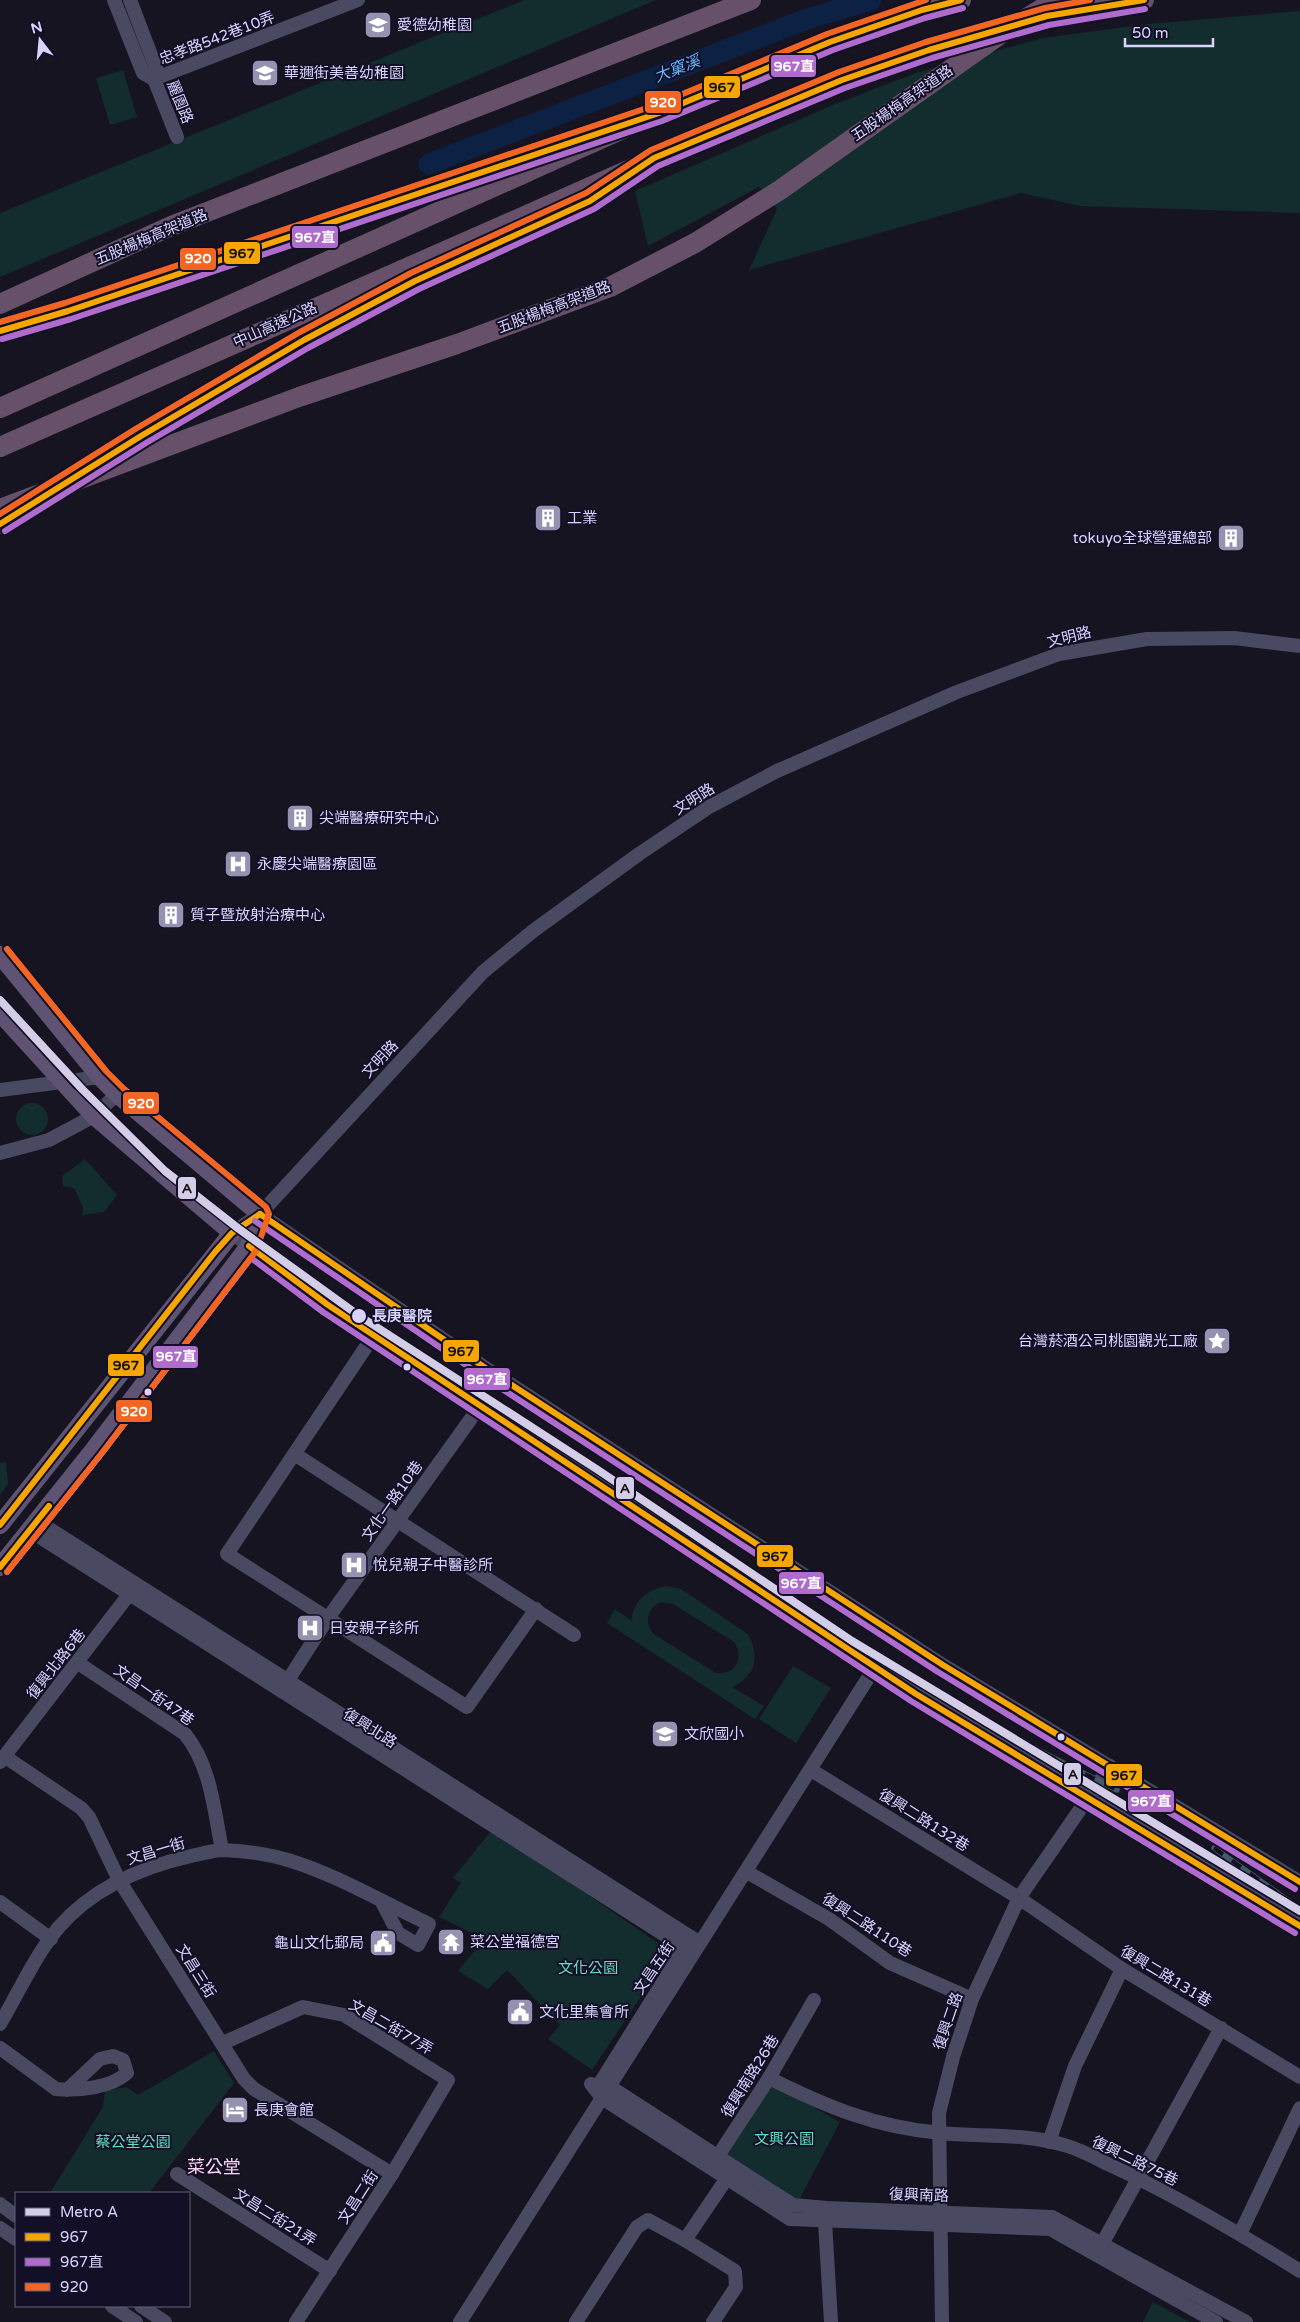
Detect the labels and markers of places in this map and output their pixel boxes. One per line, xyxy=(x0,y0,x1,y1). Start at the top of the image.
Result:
school or university icon: 愛德幼稚園 xyxy=(363,10,393,40)
place label: 愛德幼稚園 xyxy=(397,16,472,34)
school or university icon: 華邇街美善幼稚園 xyxy=(250,58,280,88)
place label: 華邇街美善幼稚園 xyxy=(284,64,404,82)
building icon: 工業 xyxy=(533,503,563,533)
place label: 工業 xyxy=(567,509,597,527)
building icon: tokuyo全球營運總部 xyxy=(1216,523,1246,553)
place label: tokuyo全球營運總部 xyxy=(1073,529,1212,547)
building icon: 尖端醫療研究中心 xyxy=(285,803,315,833)
place label: 尖端醫療研究中心 xyxy=(319,809,439,827)
hospital icon: 永慶尖端醫療園區 xyxy=(223,849,253,879)
place label: 永慶尖端醫療園區 xyxy=(257,855,377,873)
building icon: 質子暨放射治療中心 xyxy=(156,900,186,930)
place label: 質子暨放射治療中心 xyxy=(190,906,325,924)
marker: 長庚醫院 xyxy=(350,1307,368,1325)
place label: 長庚醫院 xyxy=(372,1307,432,1325)
place icon: 台灣菸酒公司桃園觀光工廠 xyxy=(1202,1326,1232,1356)
place label: 台灣菸酒公司桃園觀光工廠 xyxy=(1018,1332,1198,1350)
unlabelled marker xyxy=(402,1362,412,1372)
unlabelled marker xyxy=(143,1387,153,1397)
hospital icon: 悅兒親子中醫診所 xyxy=(339,1550,369,1580)
place label: 悅兒親子中醫診所 xyxy=(373,1556,493,1574)
hospital icon: 日安親子診所 xyxy=(295,1613,325,1643)
place label: 日安親子診所 xyxy=(329,1619,419,1637)
school or university icon: 文欣國小 xyxy=(650,1719,680,1749)
place label: 文欣國小 xyxy=(684,1725,744,1743)
unlabelled marker xyxy=(1056,1732,1066,1742)
temple icon: 菜公堂福德宮 xyxy=(436,1927,466,1957)
public building icon: 龜山文化郵局 xyxy=(368,1928,398,1958)
place label: 菜公堂福德宮 xyxy=(470,1933,560,1951)
place label: 龜山文化郵局 xyxy=(274,1934,364,1952)
public building icon: 文化里集會所 xyxy=(505,1997,535,2027)
place label: 文化里集會所 xyxy=(539,2003,629,2021)
hotel icon: 長庚會館 xyxy=(220,2095,250,2125)
place label: 長庚會館 xyxy=(254,2101,314,2119)

